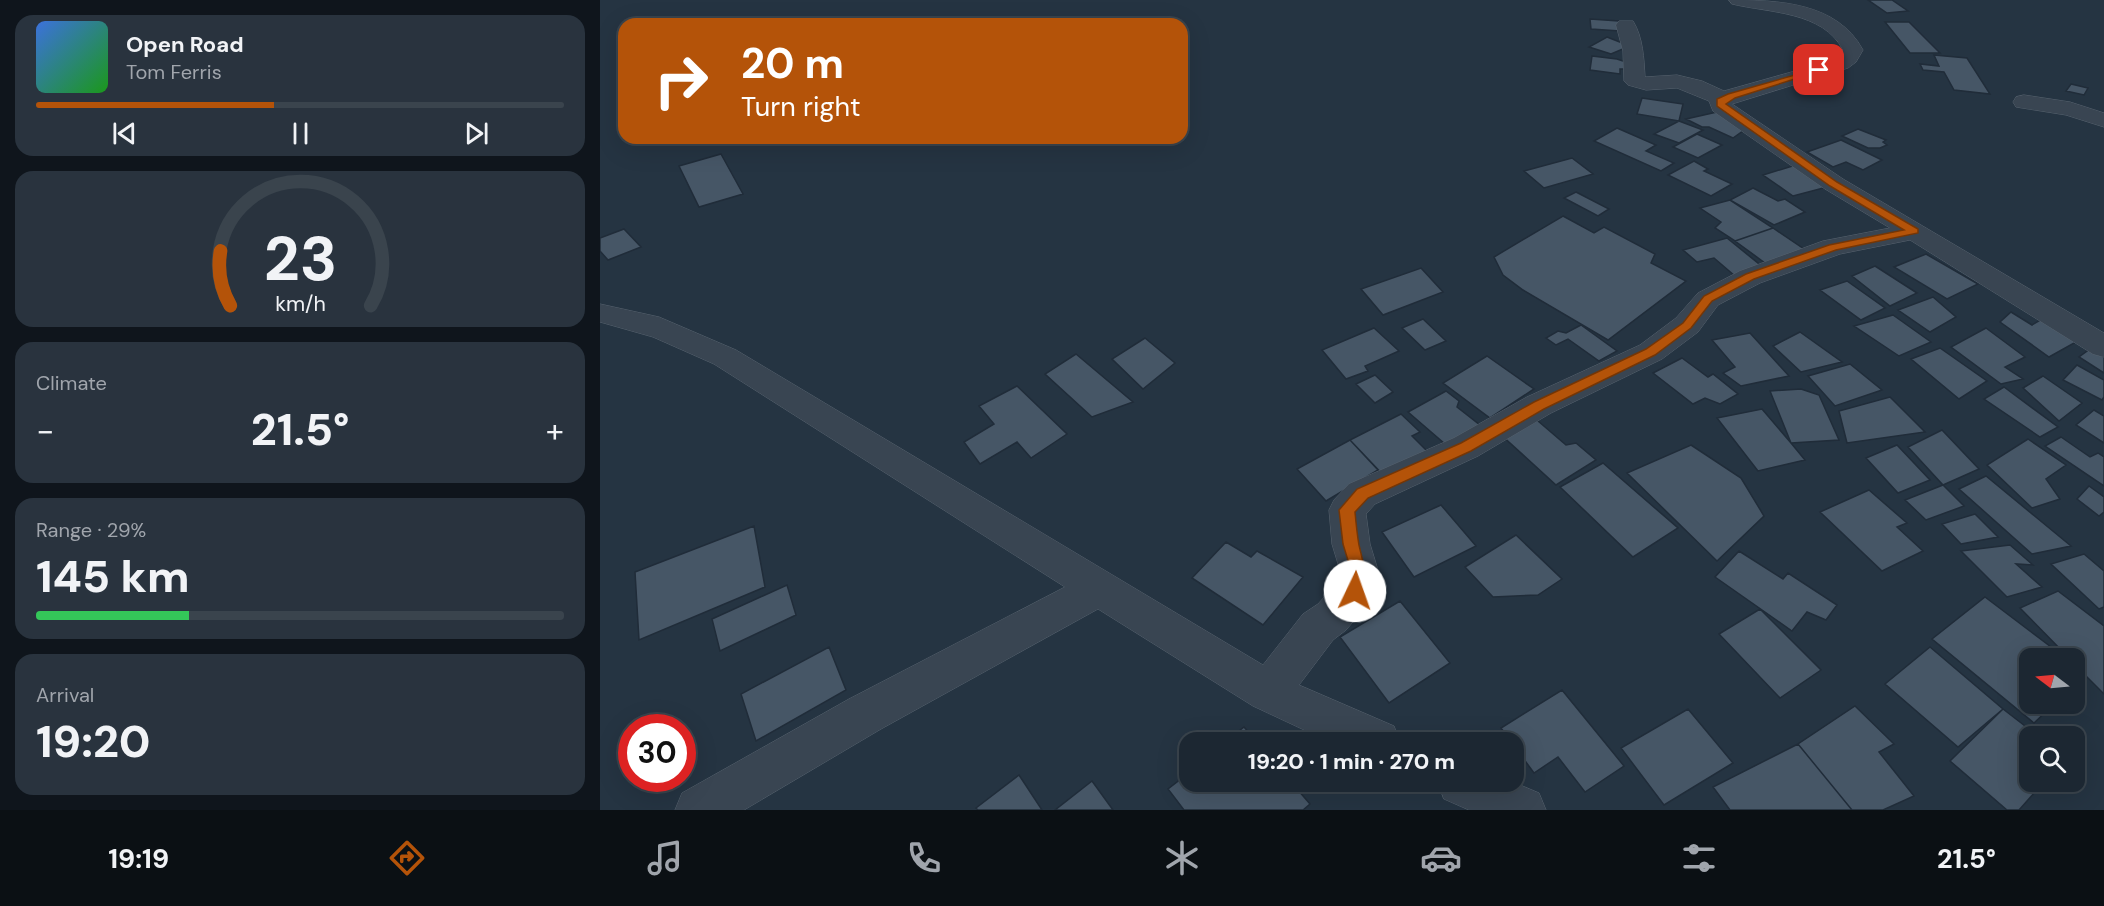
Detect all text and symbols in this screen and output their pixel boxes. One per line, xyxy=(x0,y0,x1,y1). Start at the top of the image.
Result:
text: Open Road xyxy=(126,30,244,59)
text: 20 m xyxy=(741,36,844,91)
icon: right xyxy=(642,42,720,120)
pin xyxy=(1793,44,1844,95)
icon: arrive xyxy=(1802,53,1835,86)
text: Tom Ferris xyxy=(126,59,222,85)
text: Turn right xyxy=(741,89,861,124)
icon: previous xyxy=(108,117,141,150)
icon: pause xyxy=(284,117,317,150)
icon: next xyxy=(460,117,493,150)
text: 23 xyxy=(263,218,337,299)
text: km/h xyxy=(275,290,325,318)
text: Climate xyxy=(36,370,107,396)
text: 21.5° xyxy=(251,400,349,459)
text: − xyxy=(36,409,54,452)
text: + xyxy=(546,409,564,452)
text: Range · 29% xyxy=(36,517,146,543)
text: 145 km xyxy=(36,547,190,606)
position arrow xyxy=(1323,559,1387,623)
north arrow xyxy=(2019,648,2085,714)
map controls xyxy=(2019,648,2085,792)
text: Arrival xyxy=(36,682,94,708)
text: 19:20 xyxy=(36,712,151,771)
speed limit sign: 30 xyxy=(618,714,696,792)
button: search xyxy=(2019,726,2085,792)
text: 19:20 · 1 min · 270 m xyxy=(1248,747,1455,776)
icon: directions xyxy=(386,837,428,879)
icon: music xyxy=(644,837,686,879)
icon: phone xyxy=(903,837,945,879)
icon: climate xyxy=(1161,837,1203,879)
icon: car xyxy=(1420,837,1462,879)
icon: filters xyxy=(1678,837,1720,879)
text: 19:19 xyxy=(108,841,169,876)
text: 21.5° xyxy=(1937,841,1996,876)

